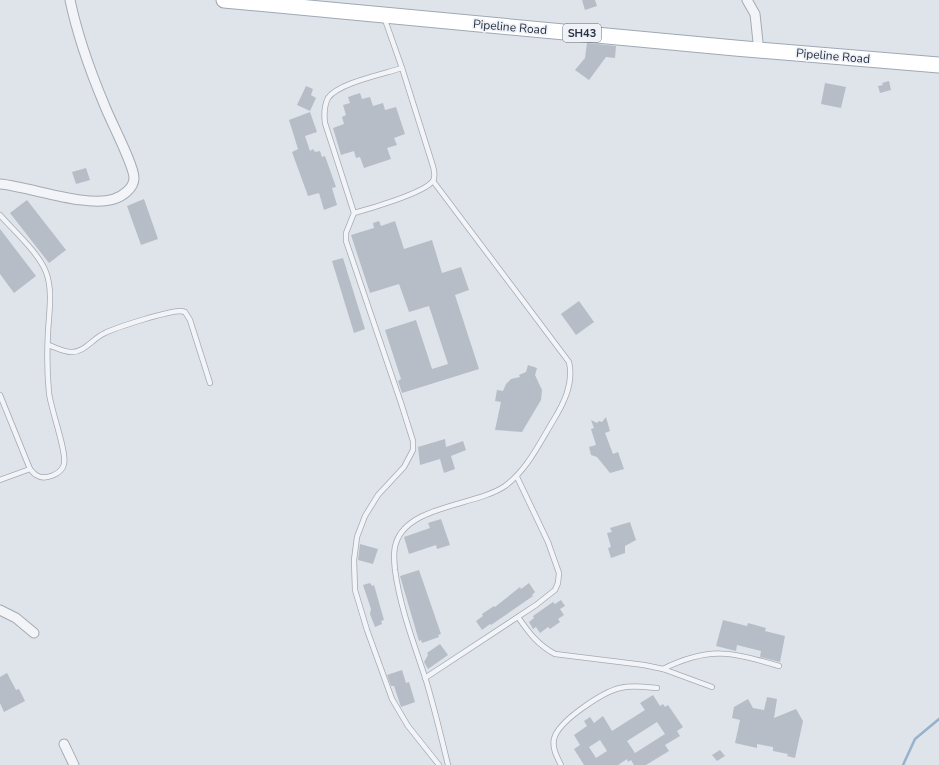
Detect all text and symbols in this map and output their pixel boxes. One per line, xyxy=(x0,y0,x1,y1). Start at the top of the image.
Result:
street label: Pipeline Road xyxy=(472,16,548,38)
road number: SH43 xyxy=(563,24,601,42)
street label: Pipeline Road xyxy=(795,45,871,67)

